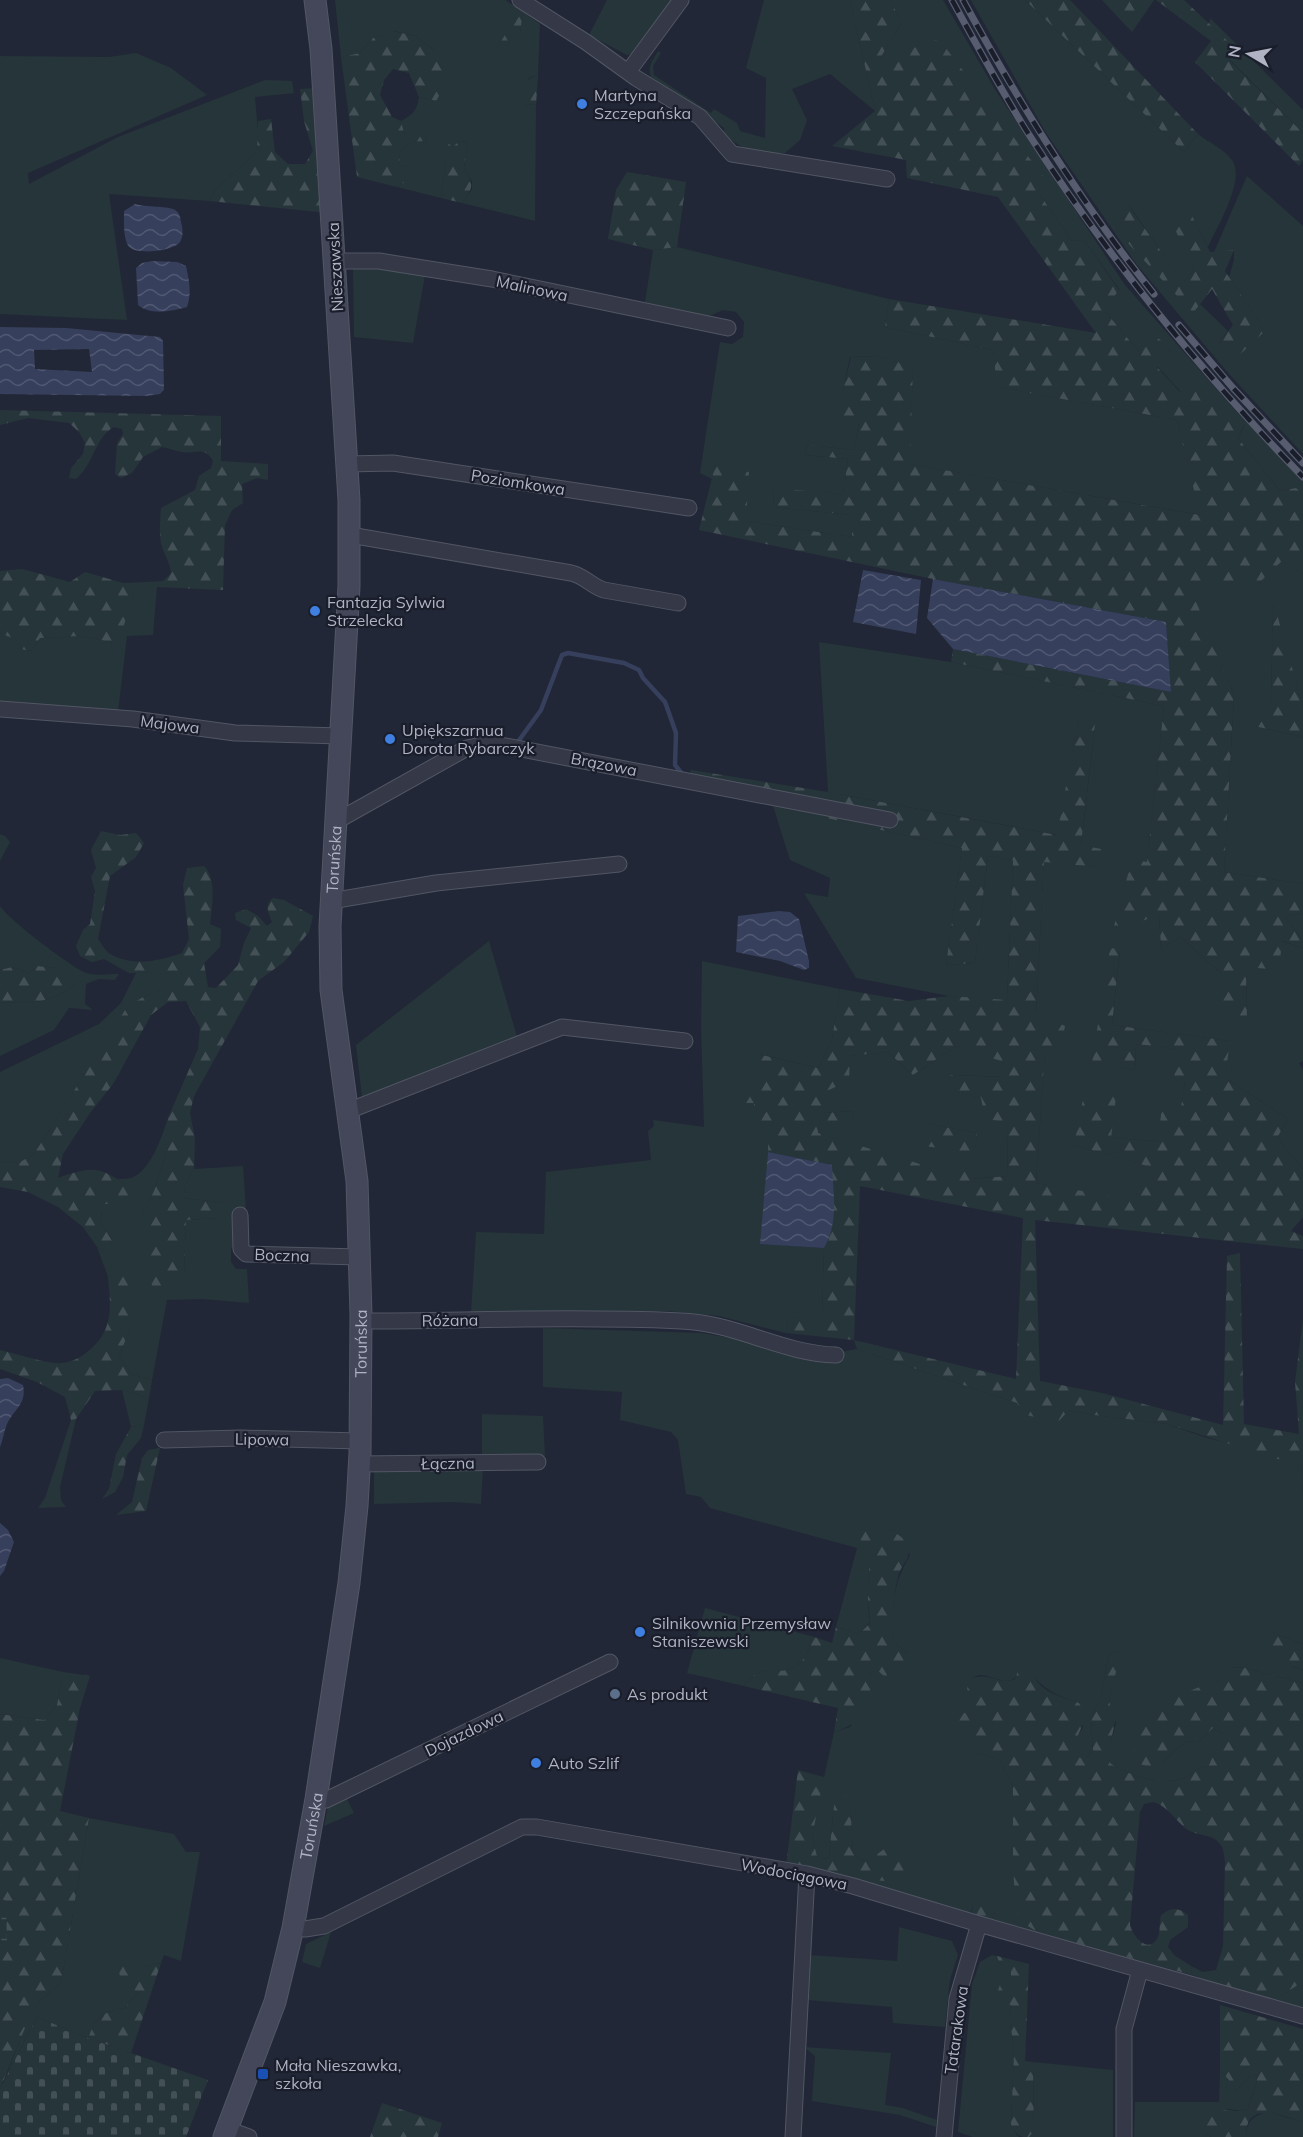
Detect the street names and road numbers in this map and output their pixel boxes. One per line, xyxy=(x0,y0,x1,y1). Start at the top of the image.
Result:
street label: Nieszawska xyxy=(323,222,347,312)
street label: Malinowa xyxy=(494,271,570,305)
street label: Poziomkowa xyxy=(470,465,566,499)
street label: Majowa xyxy=(139,710,201,738)
street label: Brązowa xyxy=(569,748,639,780)
street label: Toruńska xyxy=(322,825,346,894)
street label: Boczna xyxy=(254,1244,310,1266)
street label: Toruńska xyxy=(351,1309,371,1377)
street label: Różana xyxy=(421,1310,479,1330)
street label: Lipowa xyxy=(235,1429,289,1449)
street label: Łączna xyxy=(420,1453,475,1473)
street label: Dojazdowa xyxy=(422,1705,506,1761)
street label: Toruńska xyxy=(295,1791,327,1861)
street label: Wodociągowa xyxy=(739,1854,849,1894)
street label: Tatarakowa xyxy=(940,1985,972,2075)

